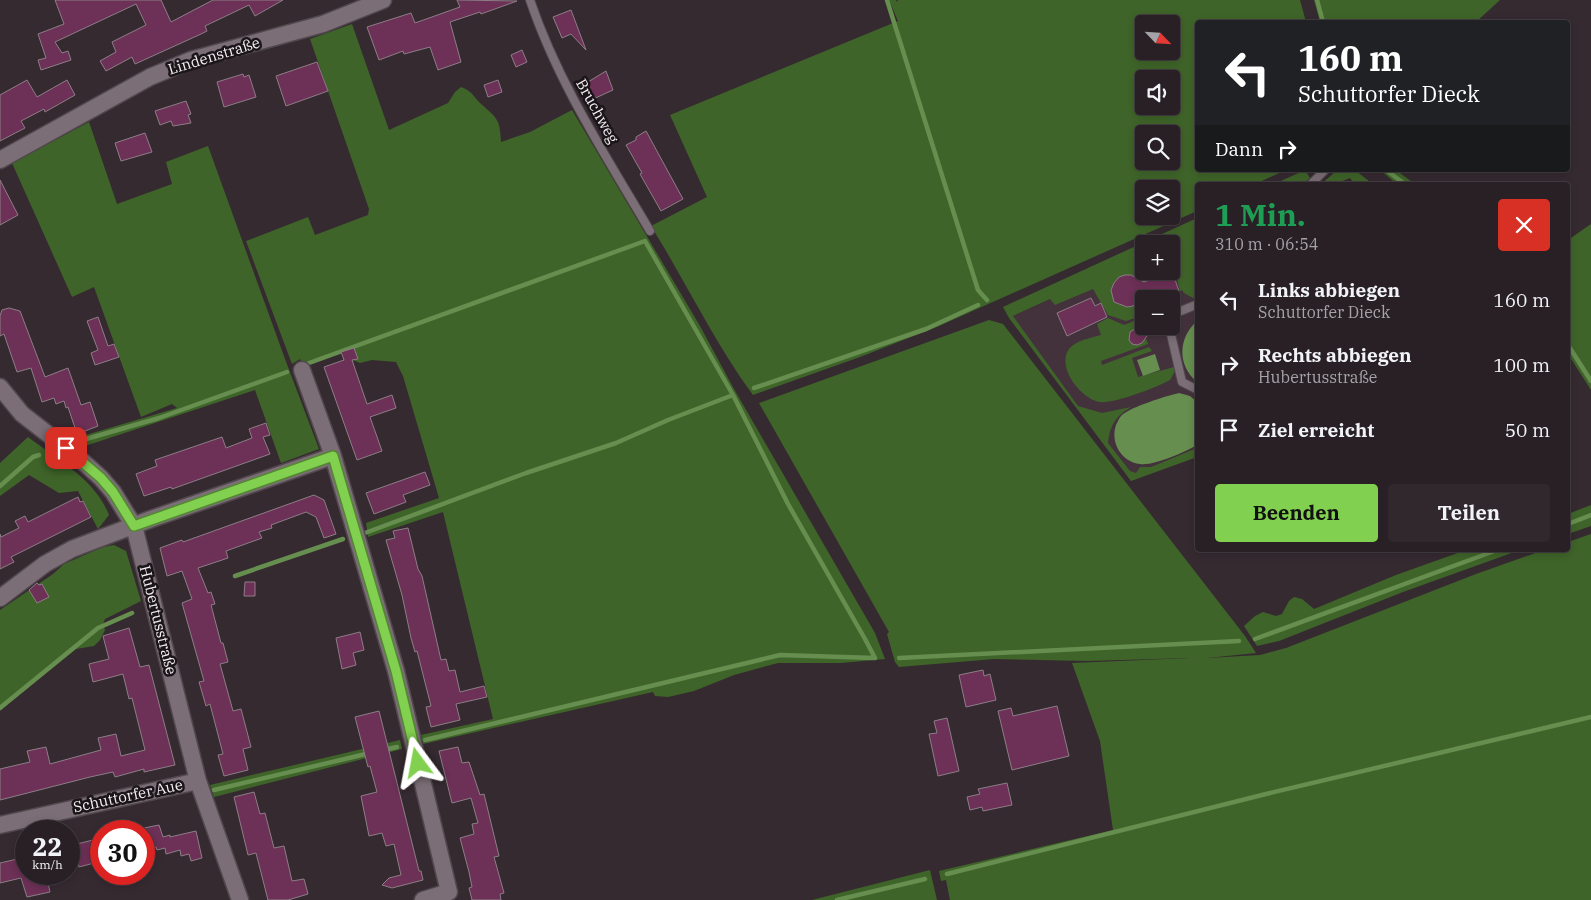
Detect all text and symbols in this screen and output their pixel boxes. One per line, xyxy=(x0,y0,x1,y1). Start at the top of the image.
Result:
north arrow xyxy=(1135,15,1180,60)
map controls xyxy=(1135,15,1180,335)
street label: Lindenstraße xyxy=(166,33,262,78)
text: 160 m xyxy=(1298,35,1403,81)
icon: left xyxy=(1215,40,1280,105)
button: sound xyxy=(1135,70,1180,115)
street label: Bruchweg xyxy=(572,75,623,146)
text: Schuttorfer Dieck xyxy=(1298,79,1480,108)
button: search xyxy=(1135,125,1180,170)
icon: right xyxy=(1273,135,1301,163)
text: Dann xyxy=(1215,137,1263,161)
button: layers xyxy=(1135,180,1180,225)
text: 1 Min. xyxy=(1215,195,1306,234)
button: close xyxy=(1498,199,1550,251)
text: 310 m · 06:54 xyxy=(1215,234,1318,254)
button: + xyxy=(1135,235,1180,280)
text: Links abbiegen xyxy=(1258,278,1400,302)
icon: left xyxy=(1215,286,1243,314)
text: 160 m xyxy=(1493,288,1550,312)
button: − xyxy=(1135,290,1180,335)
text: Schuttorfer Dieck xyxy=(1258,302,1390,322)
text: Rechts abbiegen xyxy=(1258,343,1412,367)
icon: right xyxy=(1215,351,1243,379)
text: 100 m xyxy=(1493,353,1550,377)
text: Hubertusstraße xyxy=(1258,367,1377,387)
icon: arrive xyxy=(1215,416,1243,444)
text: Ziel erreicht xyxy=(1258,418,1374,442)
text: 50 m xyxy=(1505,418,1550,442)
pin xyxy=(45,427,87,469)
icon: arrive xyxy=(52,434,80,462)
button: Beenden xyxy=(1215,484,1378,542)
button: Teilen xyxy=(1388,484,1550,542)
street label: Hubertusstraße xyxy=(136,563,181,676)
position arrow xyxy=(391,736,443,788)
street label: Schuttorfer Aue xyxy=(71,775,184,816)
speed limit sign: 30 xyxy=(90,820,155,885)
text: 22 xyxy=(32,830,63,863)
text: km/h xyxy=(32,857,63,872)

